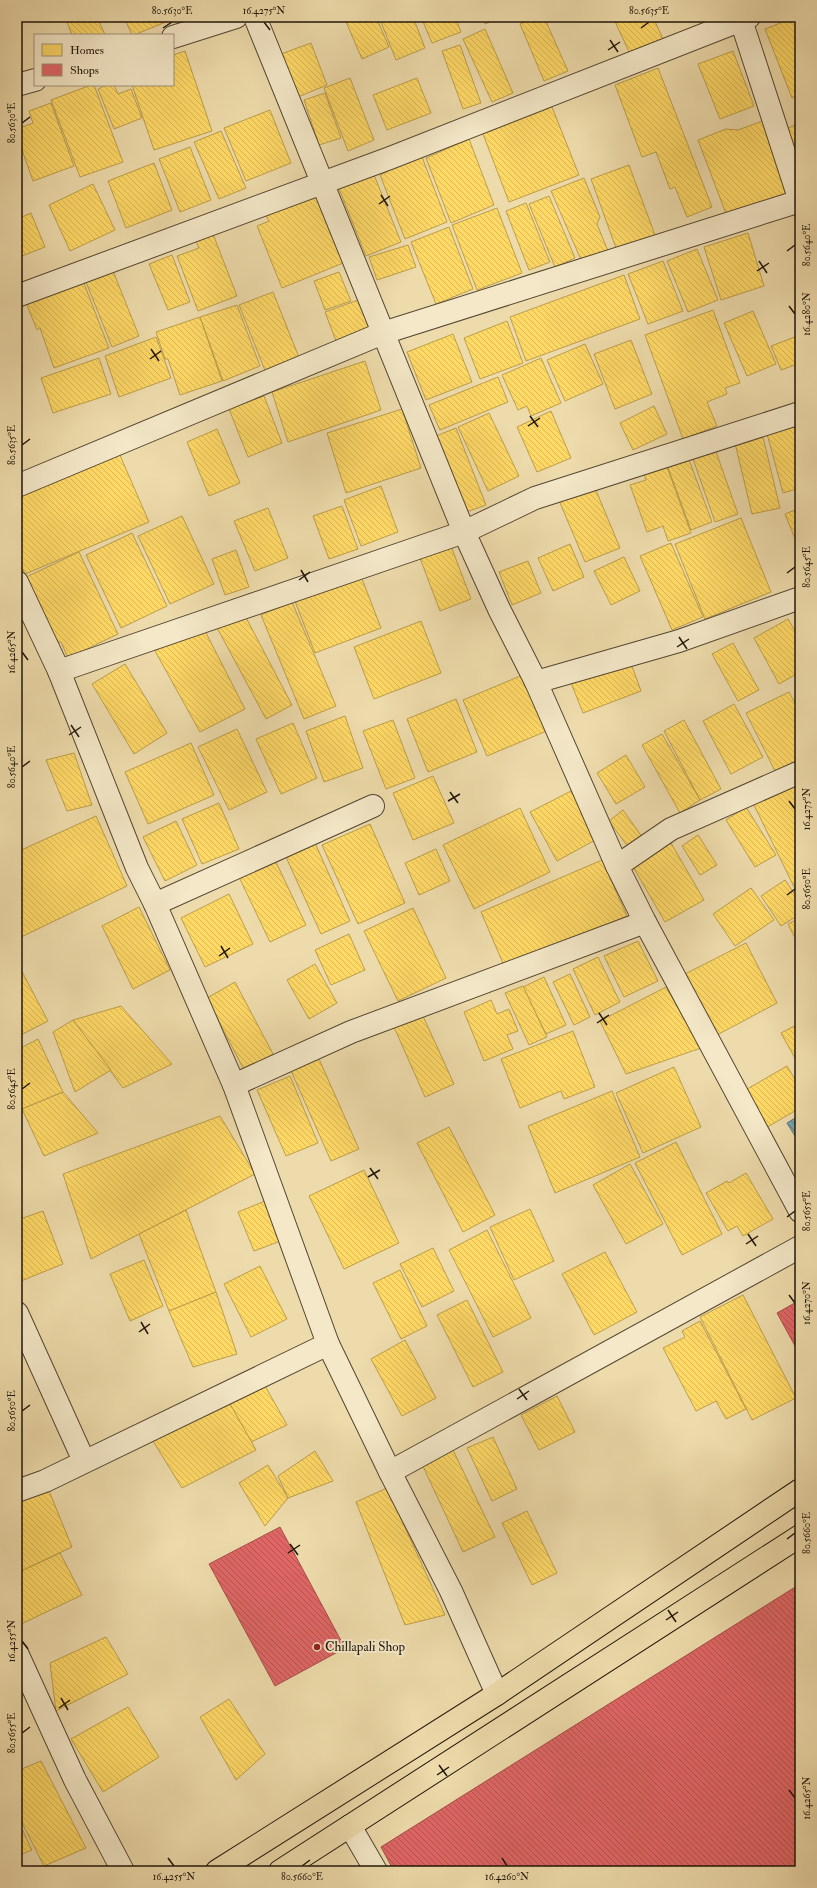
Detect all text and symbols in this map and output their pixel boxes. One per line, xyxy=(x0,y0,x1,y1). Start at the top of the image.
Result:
text: 80.5630°E xyxy=(152,5,192,17)
text: 16.4275°N xyxy=(243,5,285,17)
text: 80.5635°E xyxy=(629,5,669,17)
legend xyxy=(34,34,174,86)
text: Homes xyxy=(70,43,104,58)
text: Shops xyxy=(70,63,99,78)
text: 80.5630°E xyxy=(6,103,18,143)
text: 80.5640°E xyxy=(801,224,813,266)
text: 16.4280°N xyxy=(801,292,813,336)
text: 80.5635°E xyxy=(6,425,18,465)
text: 80.5645°E xyxy=(801,546,813,588)
text: 16.4265°N xyxy=(6,630,18,674)
text: 80.5640°E xyxy=(6,746,18,788)
text: 16.4275°N xyxy=(801,788,813,830)
text: 80.5650°E xyxy=(801,868,813,910)
text: 80.5645°E xyxy=(6,1068,18,1110)
text: 80.5655°E xyxy=(801,1191,813,1231)
text: 16.4270°N xyxy=(801,1281,813,1325)
text: 80.5650°E xyxy=(6,1390,18,1432)
text: 80.5660°E xyxy=(801,1512,813,1554)
text: 16.4255°N xyxy=(6,1620,18,1662)
place label: Chillapali Shop xyxy=(325,1639,406,1656)
marker: Chillapali Shop xyxy=(312,1642,322,1652)
text: 80.5655°E xyxy=(6,1713,18,1753)
text: 16.4265°N xyxy=(801,1776,813,1820)
text: 16.4255°N xyxy=(153,1871,195,1883)
text: 80.5660°E xyxy=(281,1871,323,1883)
text: 16.4260°N xyxy=(485,1871,529,1883)

